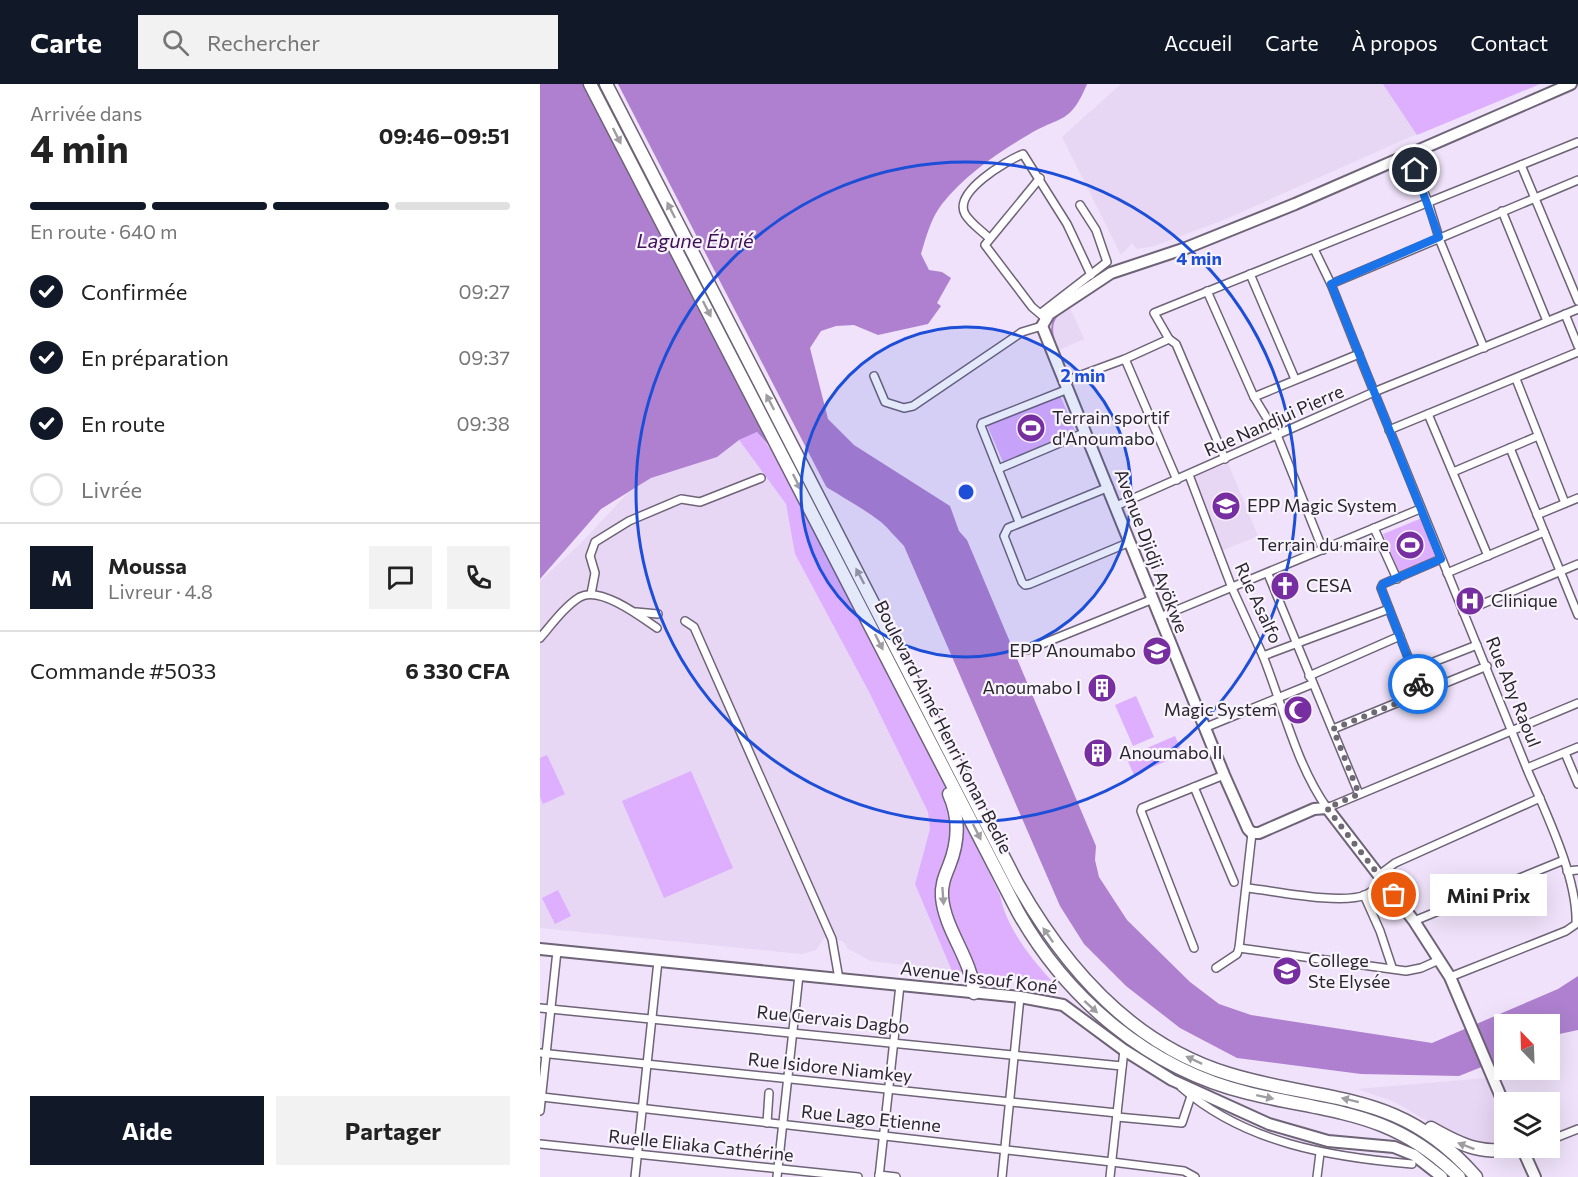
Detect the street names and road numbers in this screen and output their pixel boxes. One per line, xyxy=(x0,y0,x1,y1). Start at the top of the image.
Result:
street label: Rue Nandjui Pierre xyxy=(1200,379,1347,461)
street label: Avenue Djidji Ayökwe xyxy=(1111,466,1193,636)
street label: Rue Asalfo xyxy=(1231,559,1287,647)
street label: Boulevard Aimé Henri Konan Bedie xyxy=(870,596,1017,857)
street label: Rue Aby Raoul xyxy=(1482,633,1546,750)
street label: Avenue Issouf Koné xyxy=(899,956,1059,998)
street label: Rue Gervais Dagbo xyxy=(756,1000,911,1038)
street label: Rue Isidore Niamkey xyxy=(747,1047,913,1087)
street label: Rue Lago Etienne xyxy=(800,1100,942,1136)
street label: Ruelle Eliaka Cathérine xyxy=(607,1124,795,1166)

